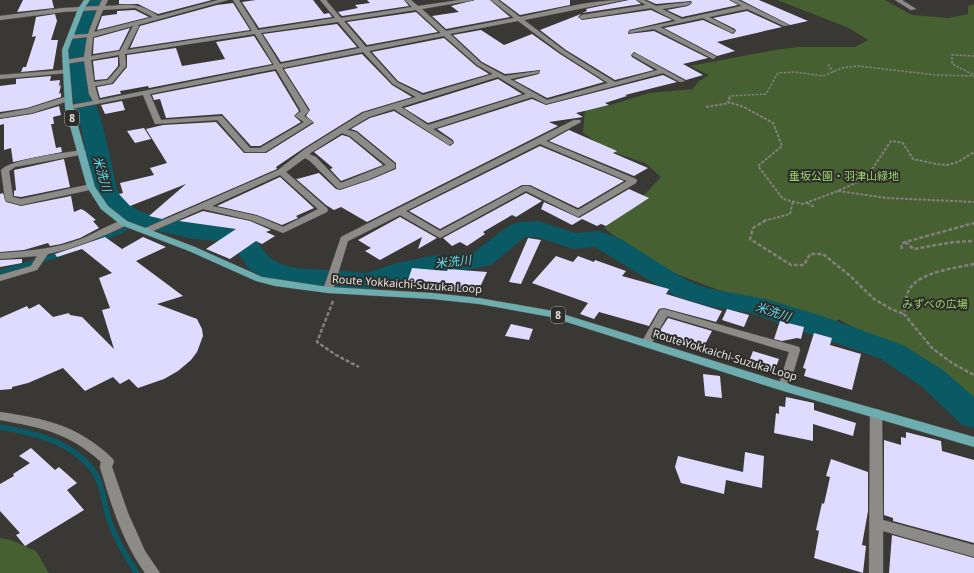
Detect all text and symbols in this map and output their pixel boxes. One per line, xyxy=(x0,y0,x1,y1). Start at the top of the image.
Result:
road number: 8 xyxy=(65,110,79,126)
water label: 米洗川 xyxy=(89,154,116,195)
park label: 垂坂公園・羽津山緑地 xyxy=(789,168,899,183)
water label: 米洗川 xyxy=(434,251,474,272)
street label: Route Yokkaichi-Suzuka Loop xyxy=(331,271,483,296)
park label: みずべの広場 xyxy=(902,296,968,311)
water label: 米洗川 xyxy=(753,298,795,326)
road number: 8 xyxy=(551,307,565,323)
street label: Route Yokkaichi-Suzuka Loop xyxy=(651,325,799,384)

